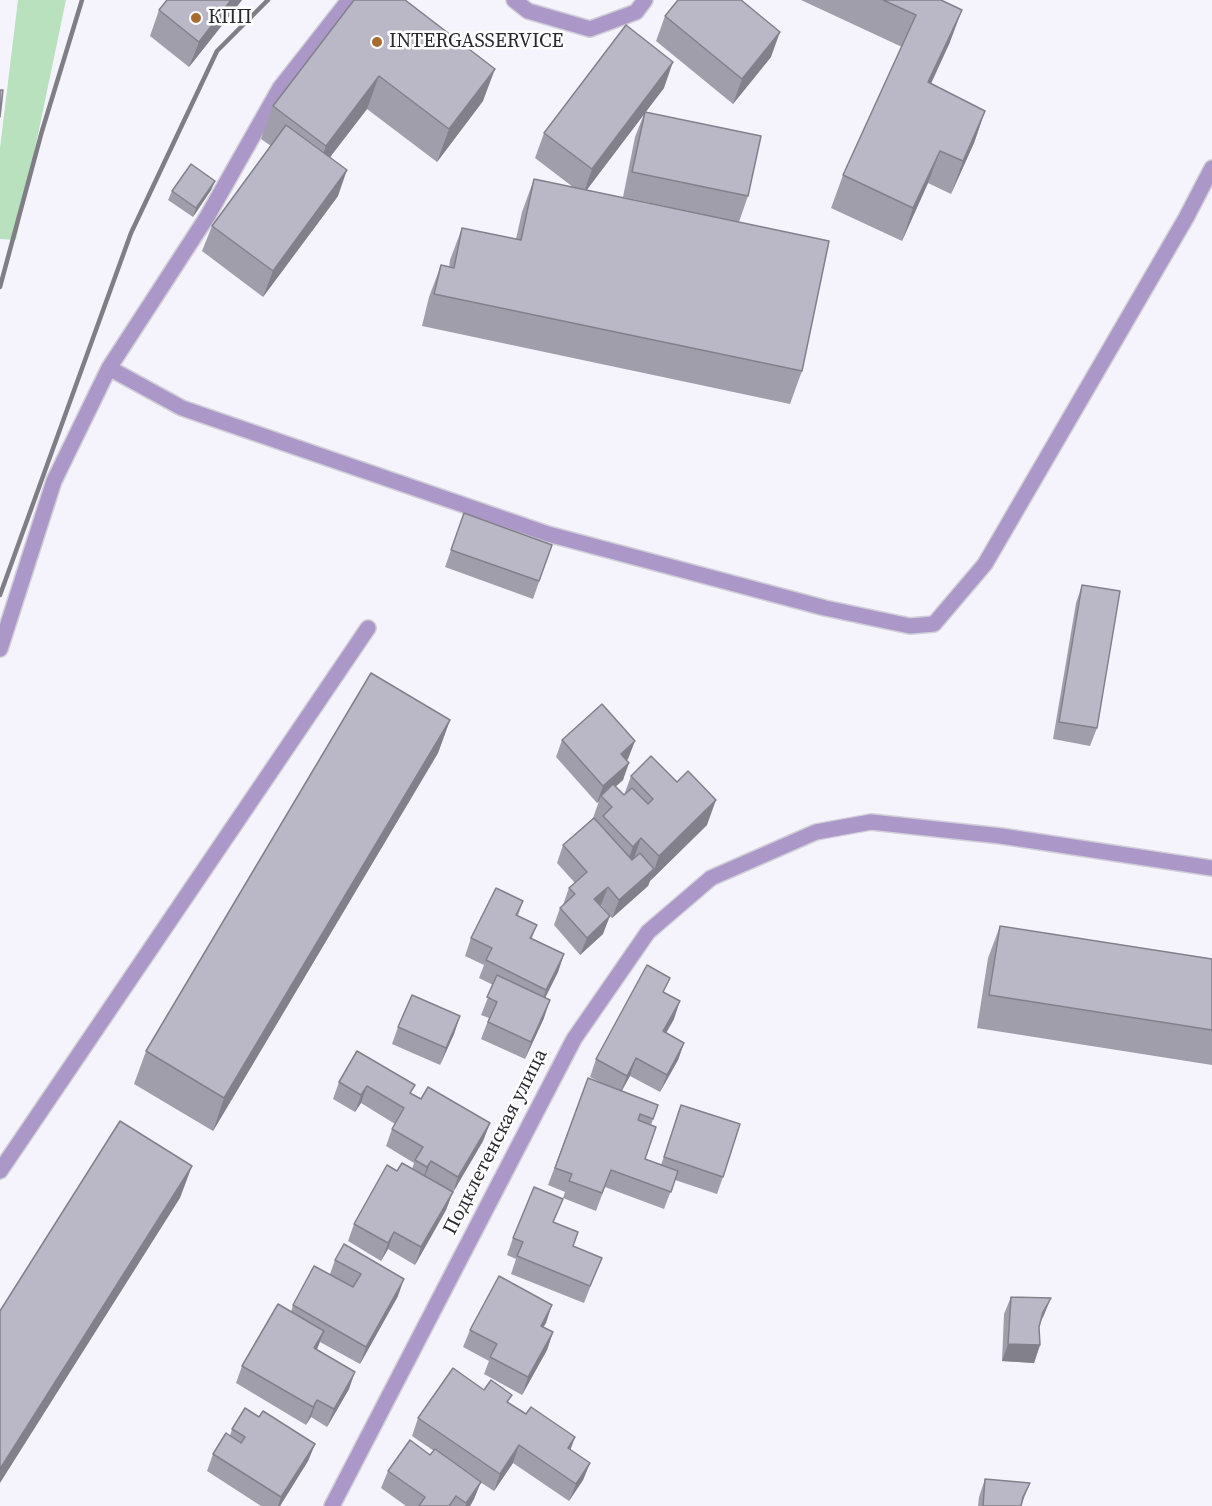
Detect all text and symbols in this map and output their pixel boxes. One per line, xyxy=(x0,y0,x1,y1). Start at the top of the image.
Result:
place label: КПП xyxy=(208,6,252,30)
marker: КПП xyxy=(189,11,203,25)
place label: INTERGASSERVICE xyxy=(389,30,564,54)
marker: INTERGASSERVICE xyxy=(370,35,384,49)
street label: Подклетенская улица xyxy=(439,1045,553,1239)

